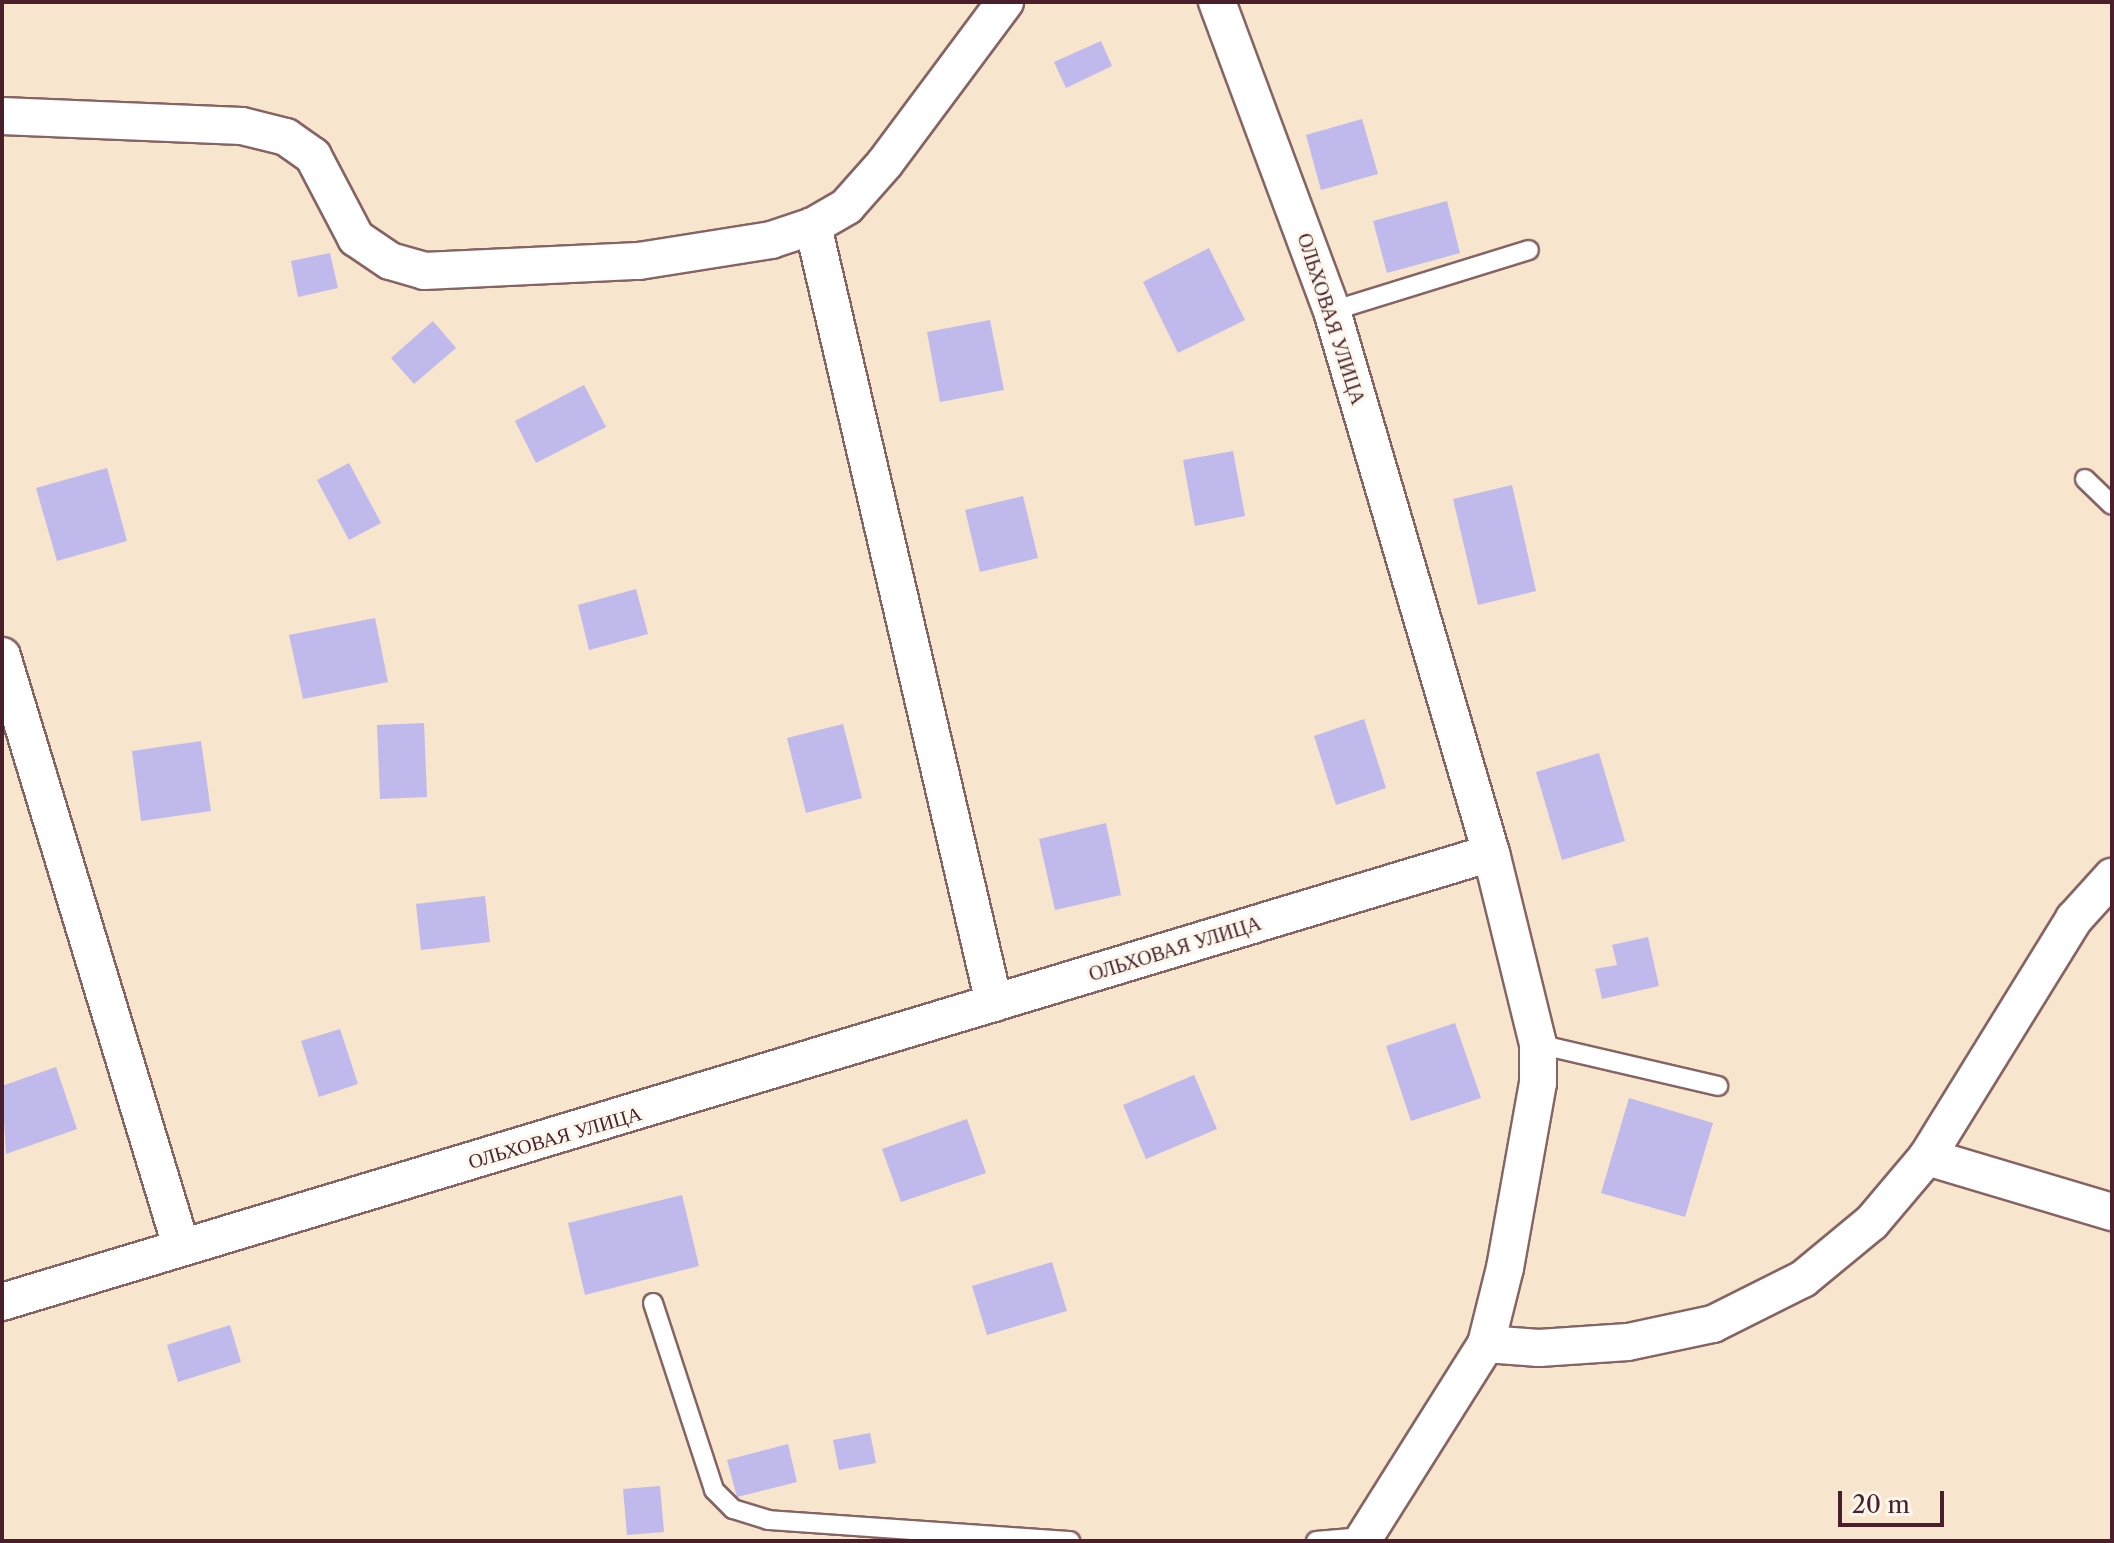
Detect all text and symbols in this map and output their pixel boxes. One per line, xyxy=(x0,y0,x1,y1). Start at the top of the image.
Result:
street label: ОЛЬХОВАЯ УЛИЦА xyxy=(1292,230,1370,408)
street label: ОЛЬХОВАЯ УЛИЦА xyxy=(1086,911,1264,987)
street label: ОЛЬХОВАЯ УЛИЦА xyxy=(466,1102,644,1174)
scale bar xyxy=(1842,1475,1948,1525)
text: 20 m xyxy=(1852,1490,1910,1519)

